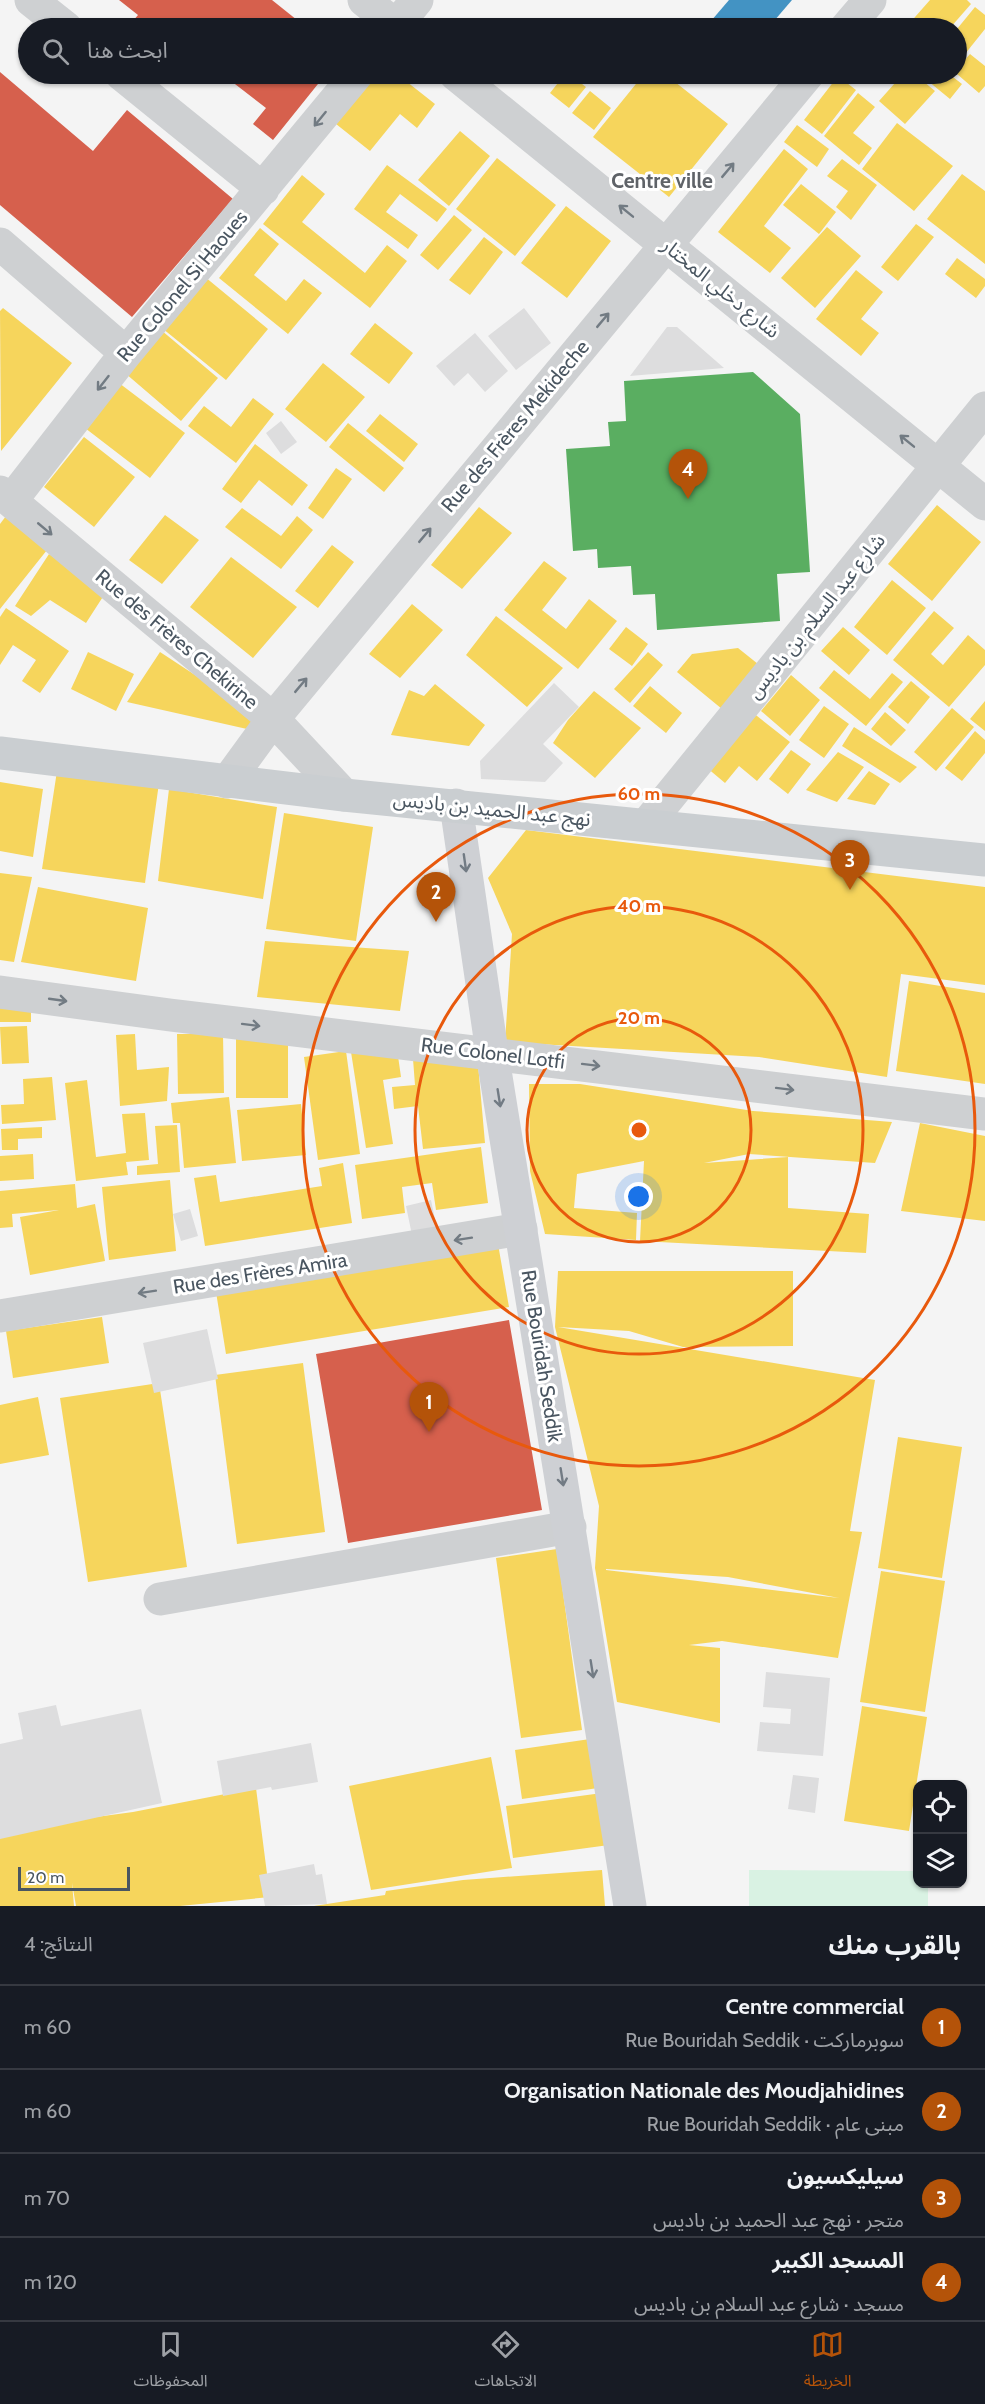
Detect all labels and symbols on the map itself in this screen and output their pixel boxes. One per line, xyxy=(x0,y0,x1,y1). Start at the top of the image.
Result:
one-way arrow xyxy=(314,111,327,127)
one-way arrow xyxy=(721,162,734,178)
district label: Centre ville xyxy=(611,168,713,193)
one-way arrow xyxy=(619,204,635,217)
street label: Rue Colonel Si Haoues xyxy=(112,205,252,367)
street label: شارع دخلي المختار xyxy=(654,232,785,346)
one-way arrow xyxy=(596,313,610,328)
street label: Rue des Frères Mekideche xyxy=(436,335,594,517)
one-way arrow xyxy=(96,374,109,390)
one-way arrow xyxy=(900,434,915,448)
pin: 4 xyxy=(668,450,708,499)
one-way arrow xyxy=(37,523,53,536)
one-way arrow xyxy=(418,528,432,543)
street label: شارع عبد السلام بن باديس xyxy=(742,529,892,705)
street label: Rue des Frères Chekirine xyxy=(91,564,263,714)
one-way arrow xyxy=(294,677,307,693)
text: 60 m xyxy=(618,783,660,805)
street label: نهج عبد الحميد بن باديس xyxy=(392,787,592,834)
pin: 3 xyxy=(830,840,870,890)
one-way arrow xyxy=(459,853,470,873)
pin: 2 xyxy=(416,872,456,922)
text: 40 m xyxy=(617,895,661,917)
one-way arrow xyxy=(48,995,67,1006)
text: 20 m xyxy=(618,1007,660,1029)
one-way arrow xyxy=(241,1019,261,1030)
street label: Rue Colonel Lotfi xyxy=(420,1032,566,1074)
one-way arrow xyxy=(581,1059,600,1070)
one-way arrow xyxy=(774,1083,794,1094)
one-way arrow xyxy=(494,1087,505,1107)
centre of rings xyxy=(629,1120,649,1140)
your location xyxy=(624,1182,653,1211)
one-way arrow xyxy=(454,1234,474,1245)
street label: Rue des Frères Amira xyxy=(171,1247,349,1299)
street label: Rue Bouridah Seddik xyxy=(517,1268,567,1444)
one-way arrow xyxy=(137,1286,157,1297)
pin: 1 xyxy=(410,1382,448,1432)
one-way arrow xyxy=(556,1466,567,1486)
one-way arrow xyxy=(587,1659,598,1678)
scale bar xyxy=(18,1864,130,1892)

